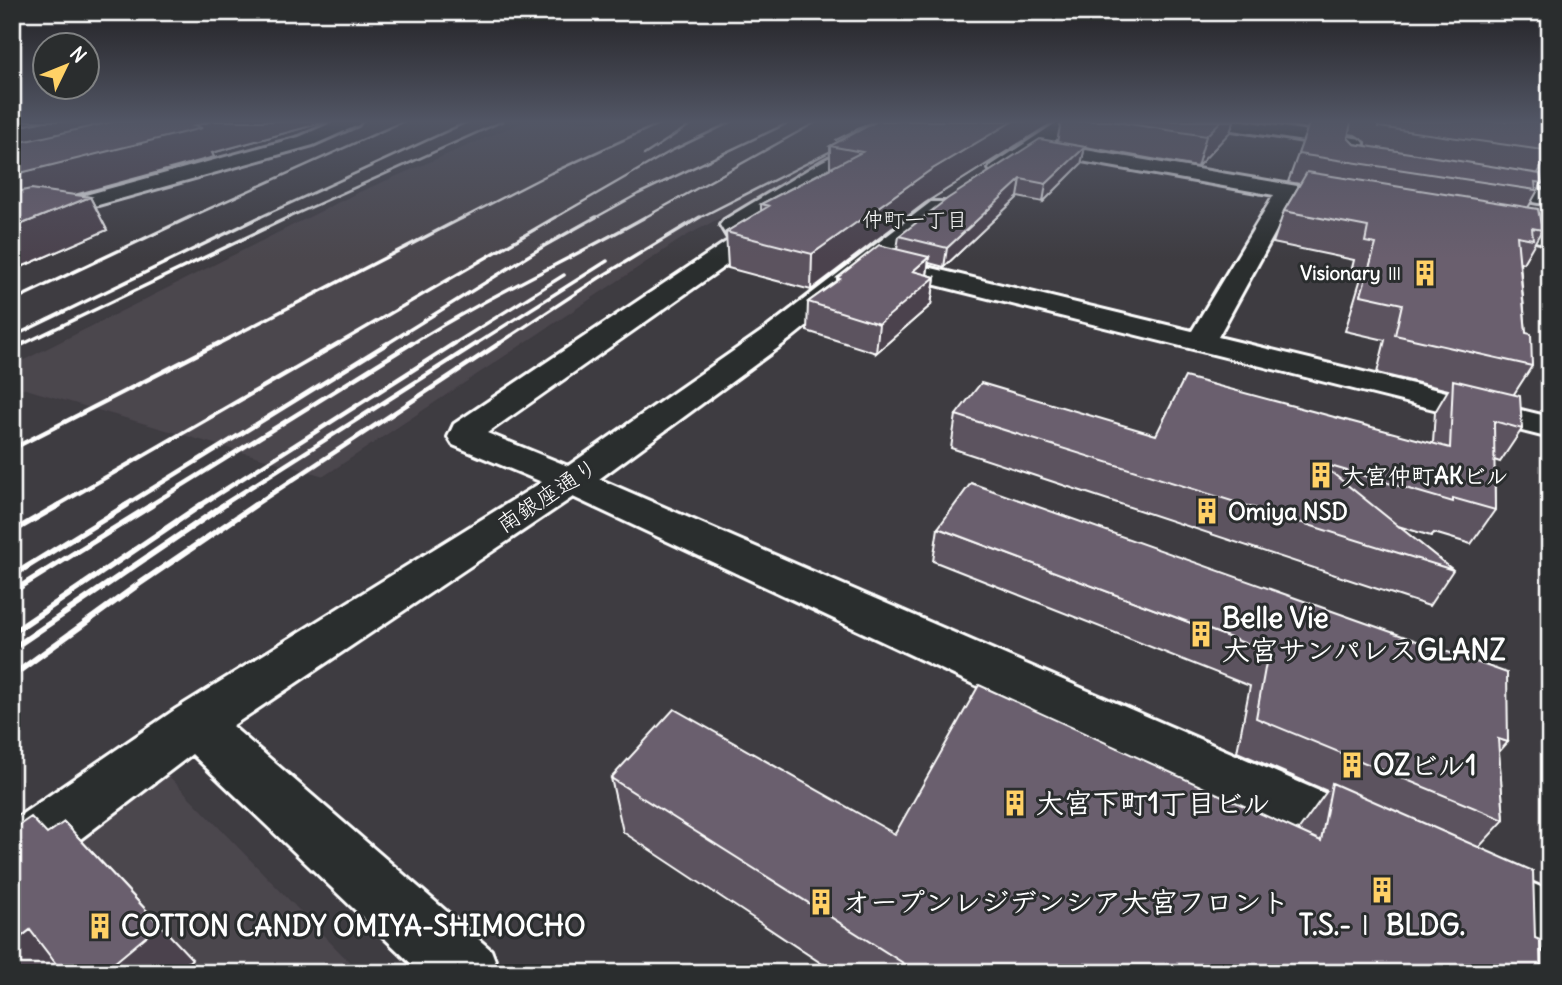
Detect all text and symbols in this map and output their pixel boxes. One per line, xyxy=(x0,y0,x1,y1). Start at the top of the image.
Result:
north arrow xyxy=(32,32,102,102)
text: N xyxy=(65,41,92,67)
district label: 仲町一丁目 xyxy=(863,206,968,233)
building icon: Visionary Ⅲ xyxy=(1410,258,1440,288)
place label: Visionary Ⅲ xyxy=(1300,261,1404,285)
street label: 南銀座通り xyxy=(491,452,603,538)
building icon: 大宮仲町AKビル xyxy=(1306,460,1336,490)
place label: 大宮仲町AKビル xyxy=(1342,461,1509,490)
building icon: Omiya NSD xyxy=(1192,496,1222,526)
place label: Omiya NSD xyxy=(1228,497,1348,526)
place label: Belle Vie 大宮サンパレスGLANZ xyxy=(1222,600,1506,668)
building icon: Belle Vie 大宮サンパレスGLANZ xyxy=(1186,619,1216,649)
place label: OZビル1 xyxy=(1373,747,1477,783)
building icon: OZビル1 xyxy=(1337,750,1367,780)
place label: 大宮下町1丁目ビル xyxy=(1036,785,1271,821)
building icon: 大宮下町1丁目ビル xyxy=(1000,788,1030,818)
building icon: T.S.-Ⅰ BLDG. xyxy=(1367,875,1397,905)
place label: オープンレジデンシア大宮フロント xyxy=(842,884,1289,920)
building icon: オープンレジデンシア大宮フロント xyxy=(806,887,836,917)
place label: T.S.-Ⅰ BLDG. xyxy=(1299,907,1465,943)
place label: COTTON CANDY OMIYA-SHIMOCHO xyxy=(121,908,586,944)
building icon: COTTON CANDY OMIYA-SHIMOCHO xyxy=(85,911,115,941)

